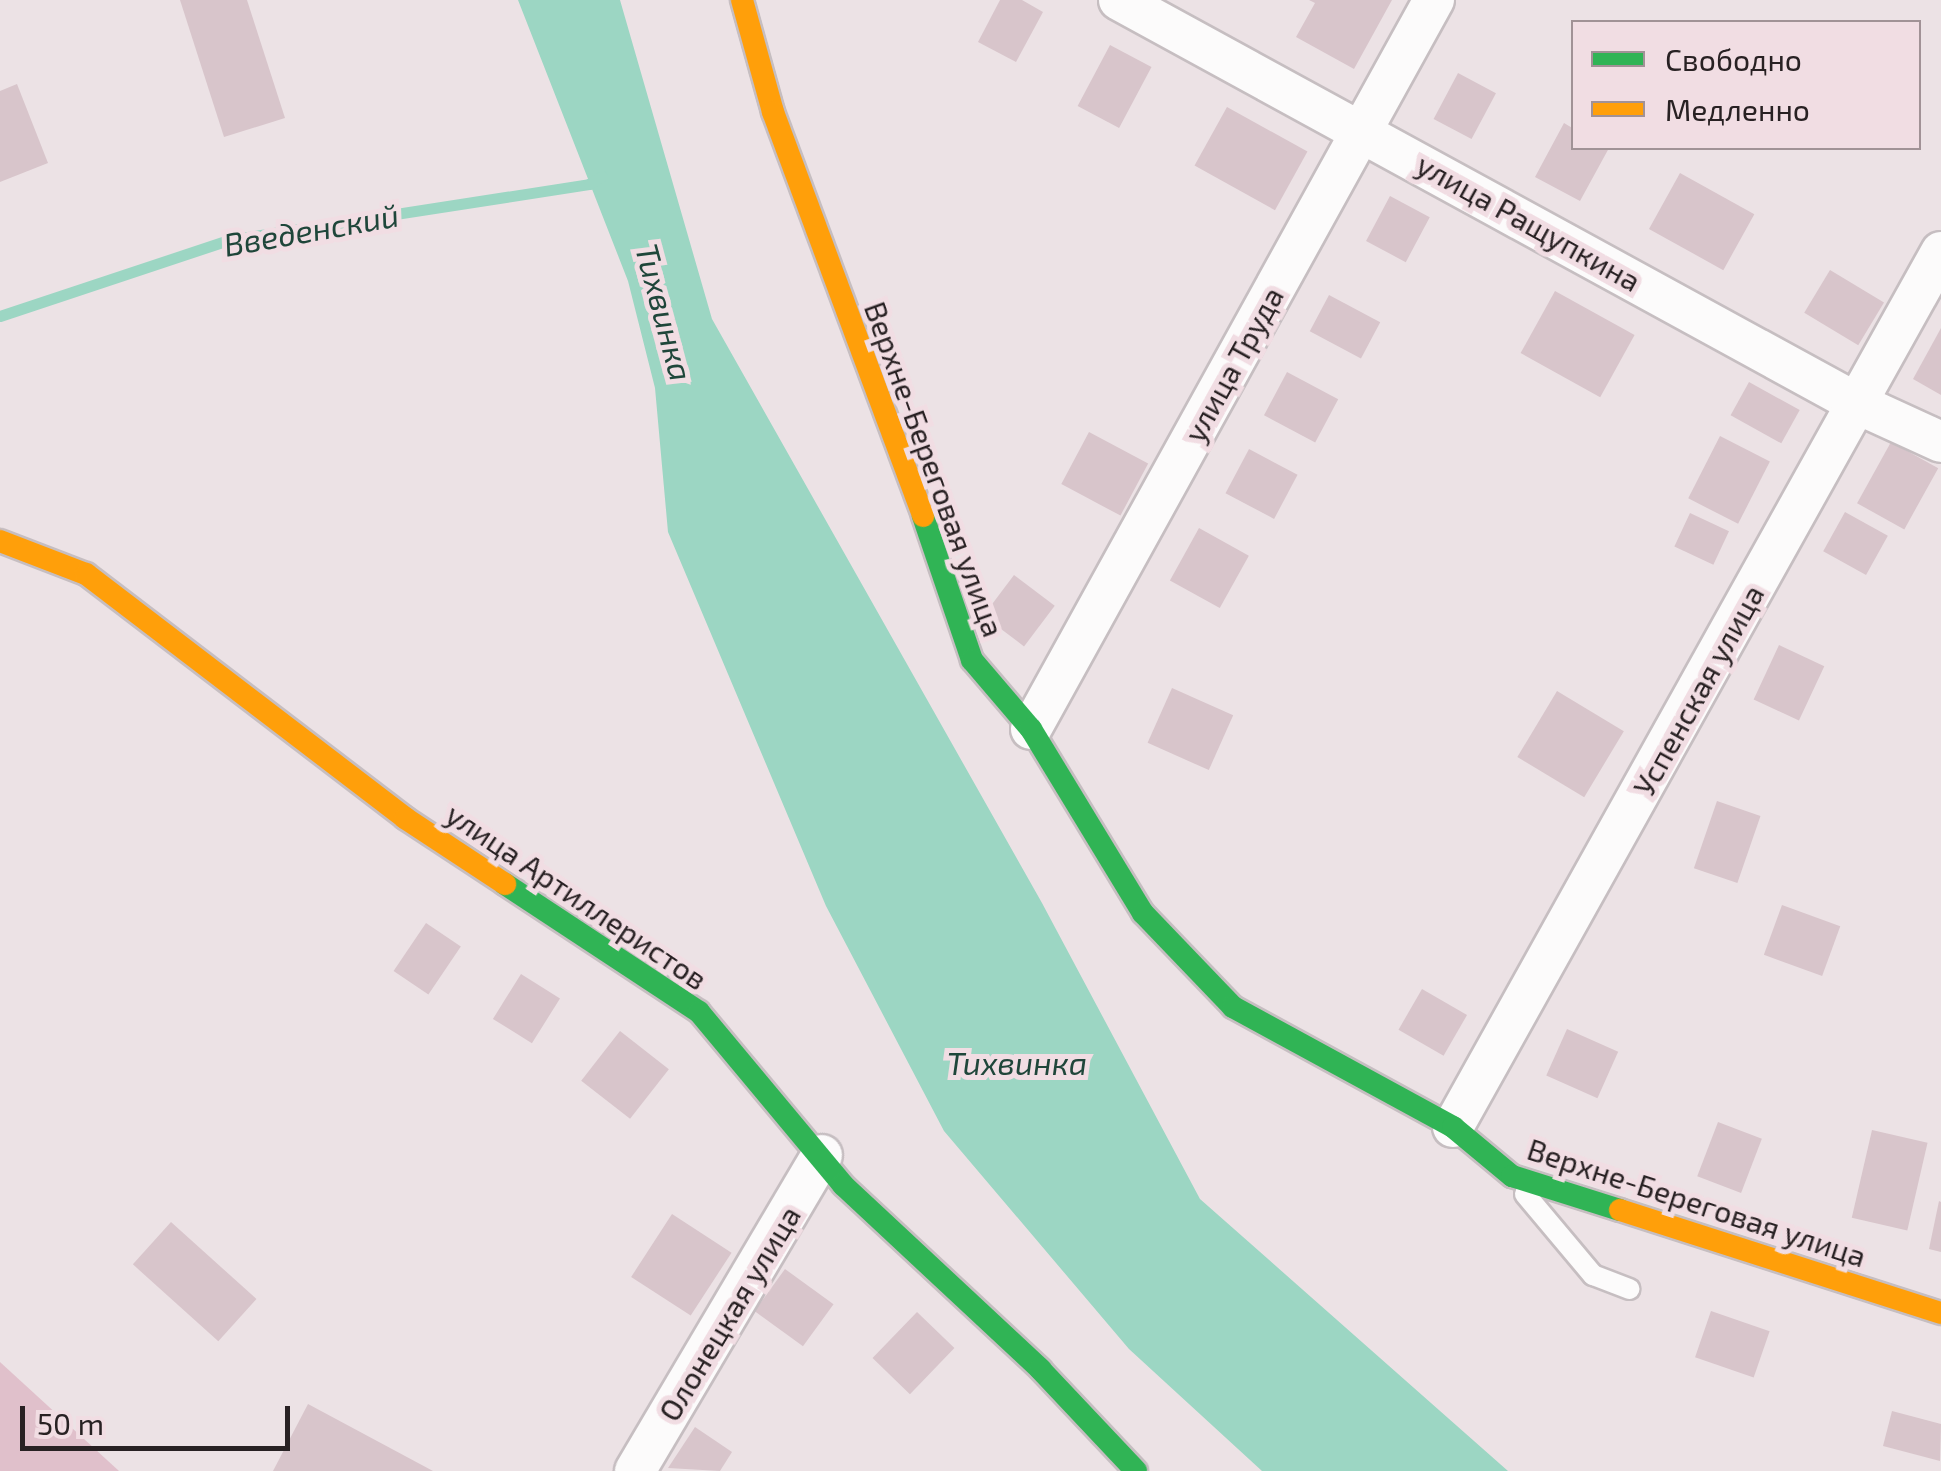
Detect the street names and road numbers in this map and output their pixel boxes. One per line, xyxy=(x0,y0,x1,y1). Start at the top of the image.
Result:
street label: улица Ращупкина xyxy=(1411,146,1647,298)
street label: улица Труда xyxy=(1176,280,1290,448)
street label: Верхне-Береговая улица xyxy=(858,297,1012,641)
street label: Успенская улица xyxy=(1625,578,1771,802)
street label: улица Артиллеристов xyxy=(440,795,714,997)
street label: Верхне-Береговая улица xyxy=(1523,1130,1871,1274)
street label: Олонецкая улица xyxy=(651,1199,807,1427)

